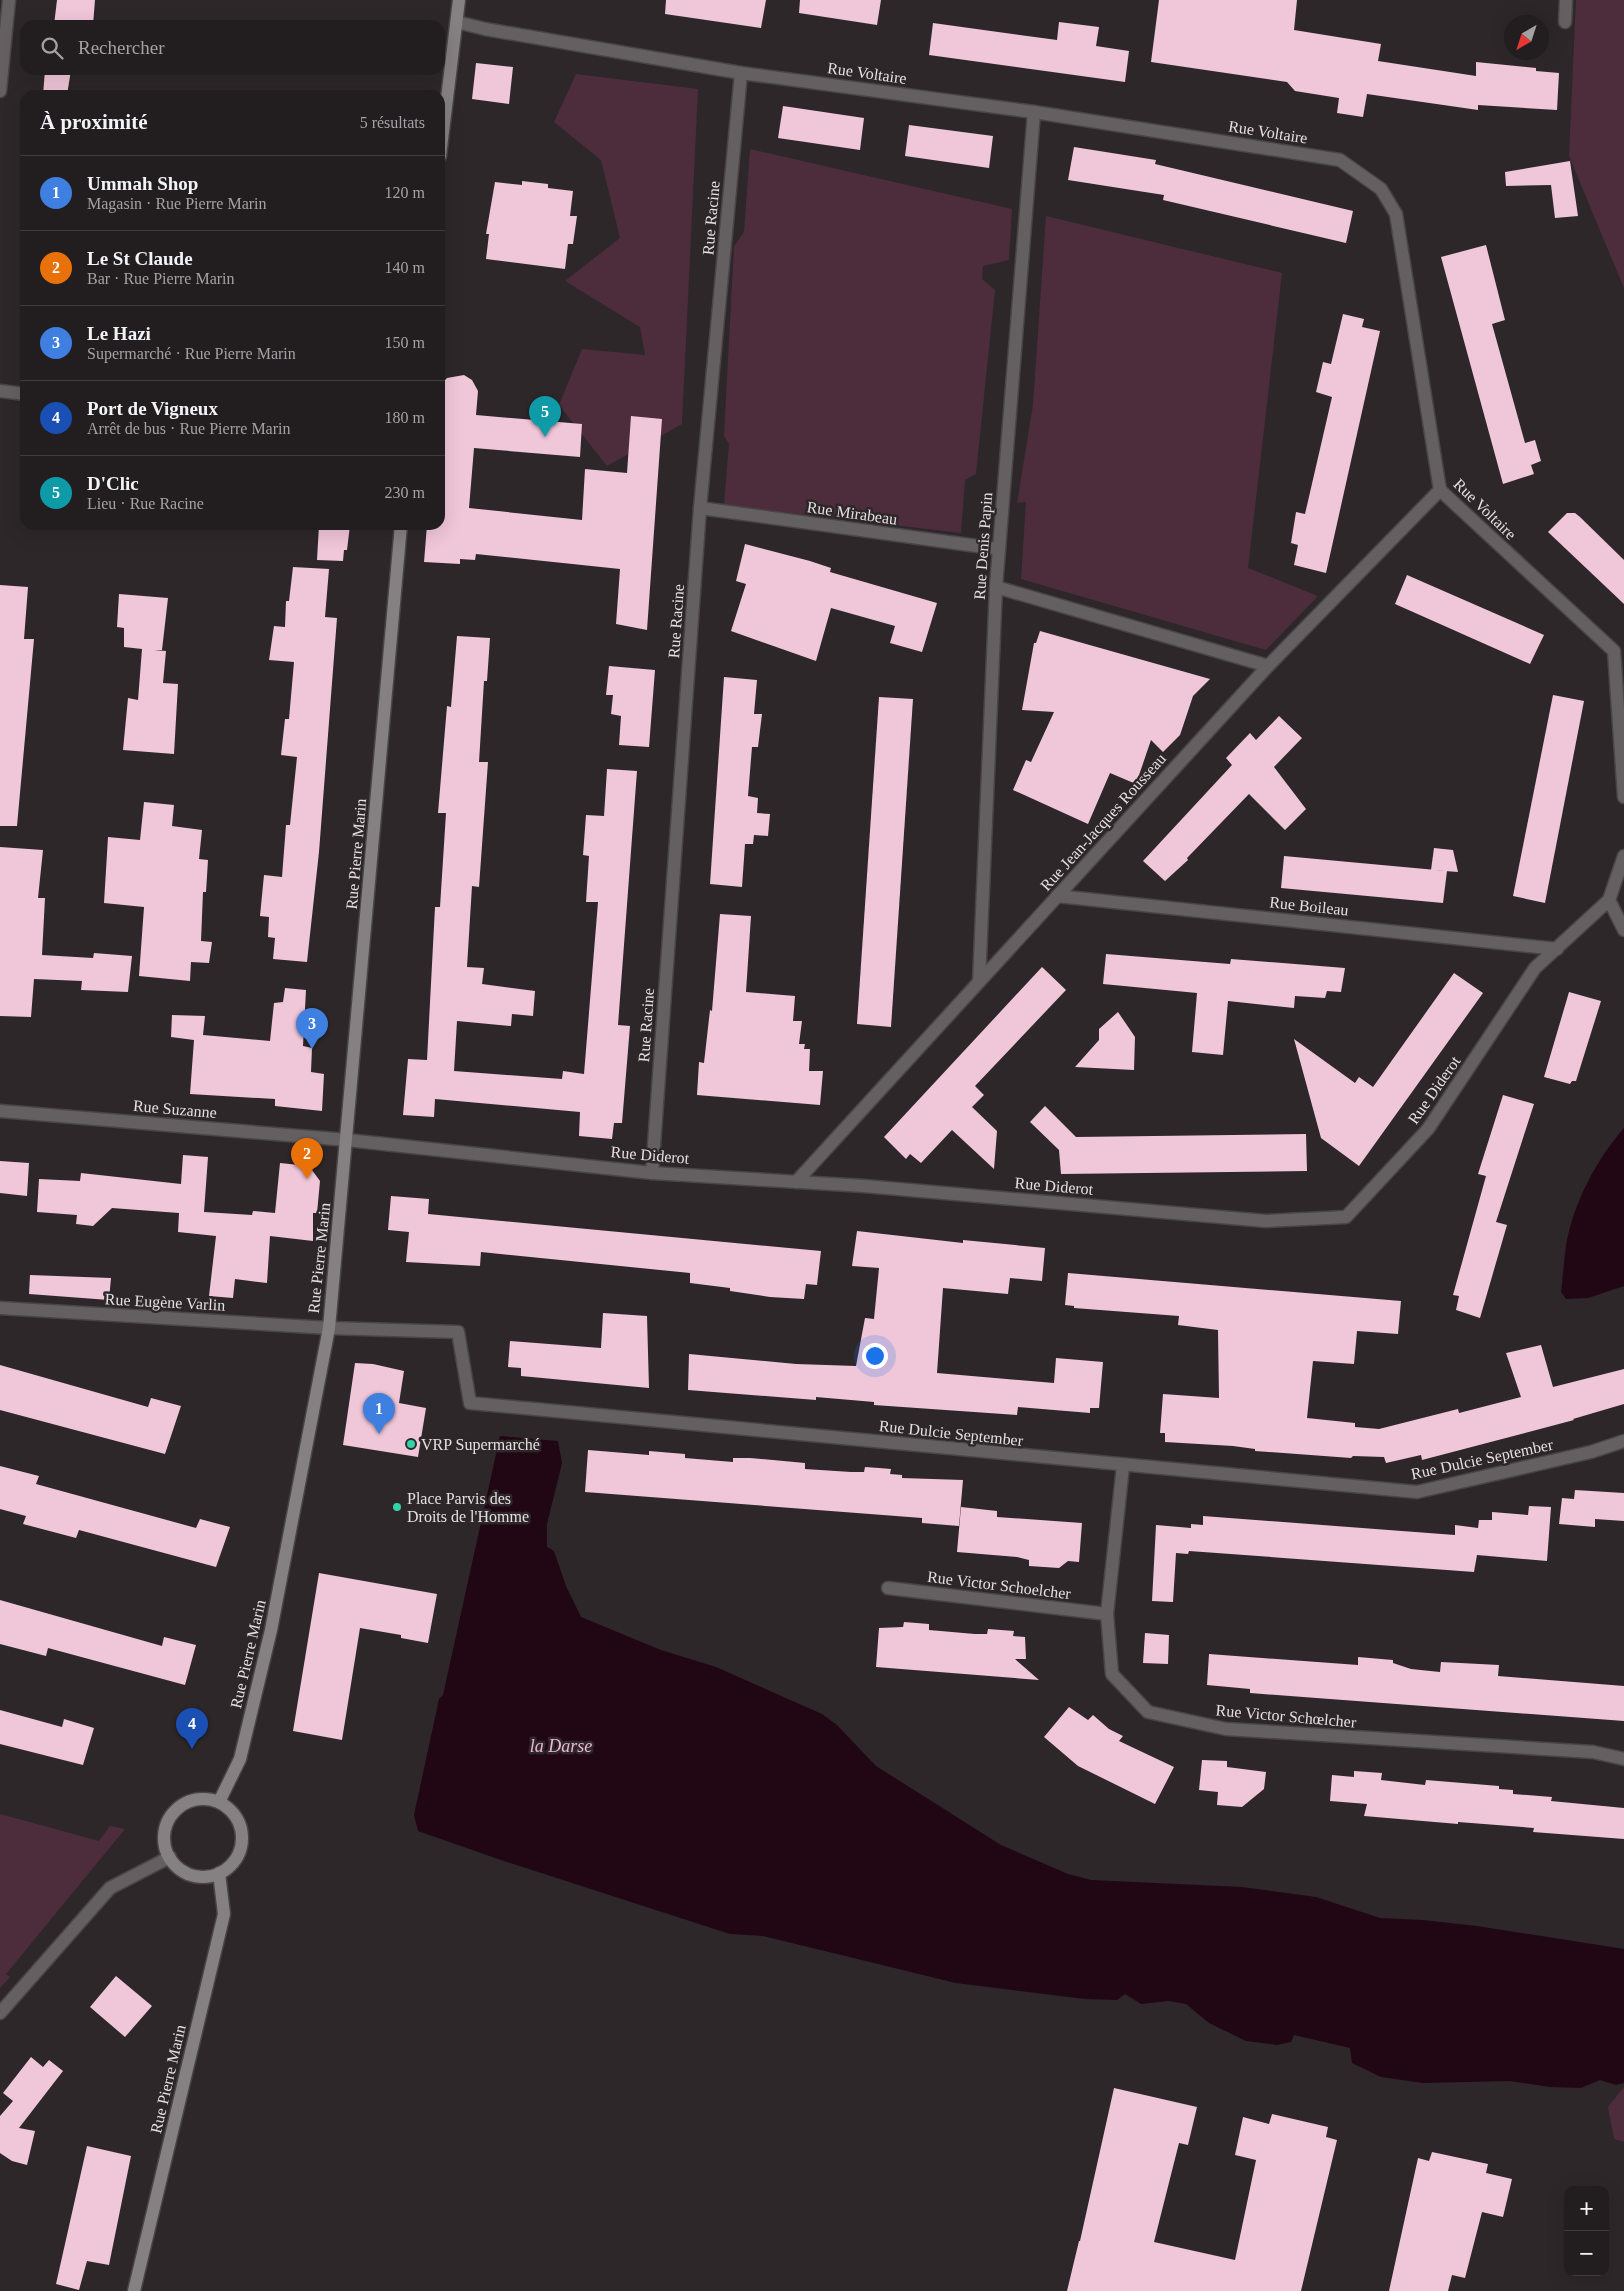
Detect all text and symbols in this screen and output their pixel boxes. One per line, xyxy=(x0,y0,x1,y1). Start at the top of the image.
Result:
north arrow xyxy=(1504,15,1549,60)
search box xyxy=(20,20,445,75)
icon: search xyxy=(38,34,66,62)
text: Rechercher xyxy=(78,37,165,58)
street label: Rue Voltaire xyxy=(826,59,908,87)
text: À proximité xyxy=(40,110,148,134)
text: 5 résultats xyxy=(360,114,425,131)
street label: Rue Voltaire xyxy=(1227,117,1309,147)
text: Ummah Shop xyxy=(87,173,198,194)
street label: Rue Racine xyxy=(699,180,723,256)
text: 1 xyxy=(52,184,60,201)
text: 120 m xyxy=(385,184,425,201)
text: Magasin · Rue Pierre Marin xyxy=(87,195,267,212)
text: Le St Claude xyxy=(87,248,193,269)
text: 2 xyxy=(52,259,60,276)
text: 140 m xyxy=(385,259,425,276)
text: Bar · Rue Pierre Marin xyxy=(87,270,235,287)
text: Le Hazi xyxy=(87,323,151,344)
text: 3 xyxy=(52,334,60,351)
text: 150 m xyxy=(385,334,425,351)
text: Supermarché · Rue Pierre Marin xyxy=(87,345,296,362)
pin: 5 xyxy=(529,396,561,437)
text: Port de Vigneux xyxy=(87,398,218,419)
text: 4 xyxy=(52,409,60,426)
text: 180 m xyxy=(385,409,425,426)
text: Arrêt de bus · Rue Pierre Marin xyxy=(87,420,291,437)
text: D'Clic xyxy=(87,473,139,494)
street label: Rue Voltaire xyxy=(1450,475,1520,543)
text: 5 xyxy=(52,484,60,501)
text: 230 m xyxy=(385,484,425,501)
street label: Rue Denis Papin xyxy=(971,492,996,600)
text: Lieu · Rue Racine xyxy=(87,495,204,512)
street label: Rue Mirabeau xyxy=(806,498,898,528)
street label: Rue Racine xyxy=(665,583,687,659)
street label: Rue Jean-Jacques Rousseau xyxy=(1037,750,1170,895)
street label: Rue Pierre Marin xyxy=(343,798,369,910)
street label: Rue Boileau xyxy=(1269,893,1349,919)
street label: Rue Racine xyxy=(635,987,657,1063)
pin: 3 xyxy=(296,1008,328,1049)
street label: Rue Diderot xyxy=(1404,1052,1464,1127)
street label: Rue Suzanne xyxy=(132,1097,218,1121)
pin: 2 xyxy=(291,1138,323,1179)
street label: Rue Diderot xyxy=(610,1143,690,1167)
street label: Rue Diderot xyxy=(1014,1174,1094,1198)
street label: Rue Pierre Marin xyxy=(305,1202,333,1314)
street label: Rue Eugène Varlin xyxy=(104,1290,226,1315)
your location xyxy=(862,1343,888,1369)
pin: 1 xyxy=(363,1393,395,1434)
street label: Rue Dulcie September xyxy=(878,1417,1025,1450)
street label: Rue Dulcie September xyxy=(1409,1435,1555,1483)
place label: VRP Supermarché xyxy=(421,1436,540,1454)
marker: VRP Supermarché xyxy=(405,1438,417,1450)
place label: Place Parvis des Droits de l'Homme xyxy=(407,1490,529,1525)
marker: Place Parvis des Droits de l'Homme xyxy=(391,1501,403,1513)
street label: Rue Victor Schoelcher xyxy=(926,1568,1072,1602)
street label: Rue Pierre Marin xyxy=(227,1598,269,1710)
street label: Rue Victor Schœlcher xyxy=(1215,1701,1358,1731)
pin: 4 xyxy=(176,1708,208,1749)
water label: la Darse xyxy=(530,1736,592,1756)
street label: Rue Pierre Marin xyxy=(147,2023,189,2135)
map controls xyxy=(1564,2186,1609,2276)
button: + xyxy=(1564,2186,1609,2231)
button: − xyxy=(1564,2231,1609,2276)

